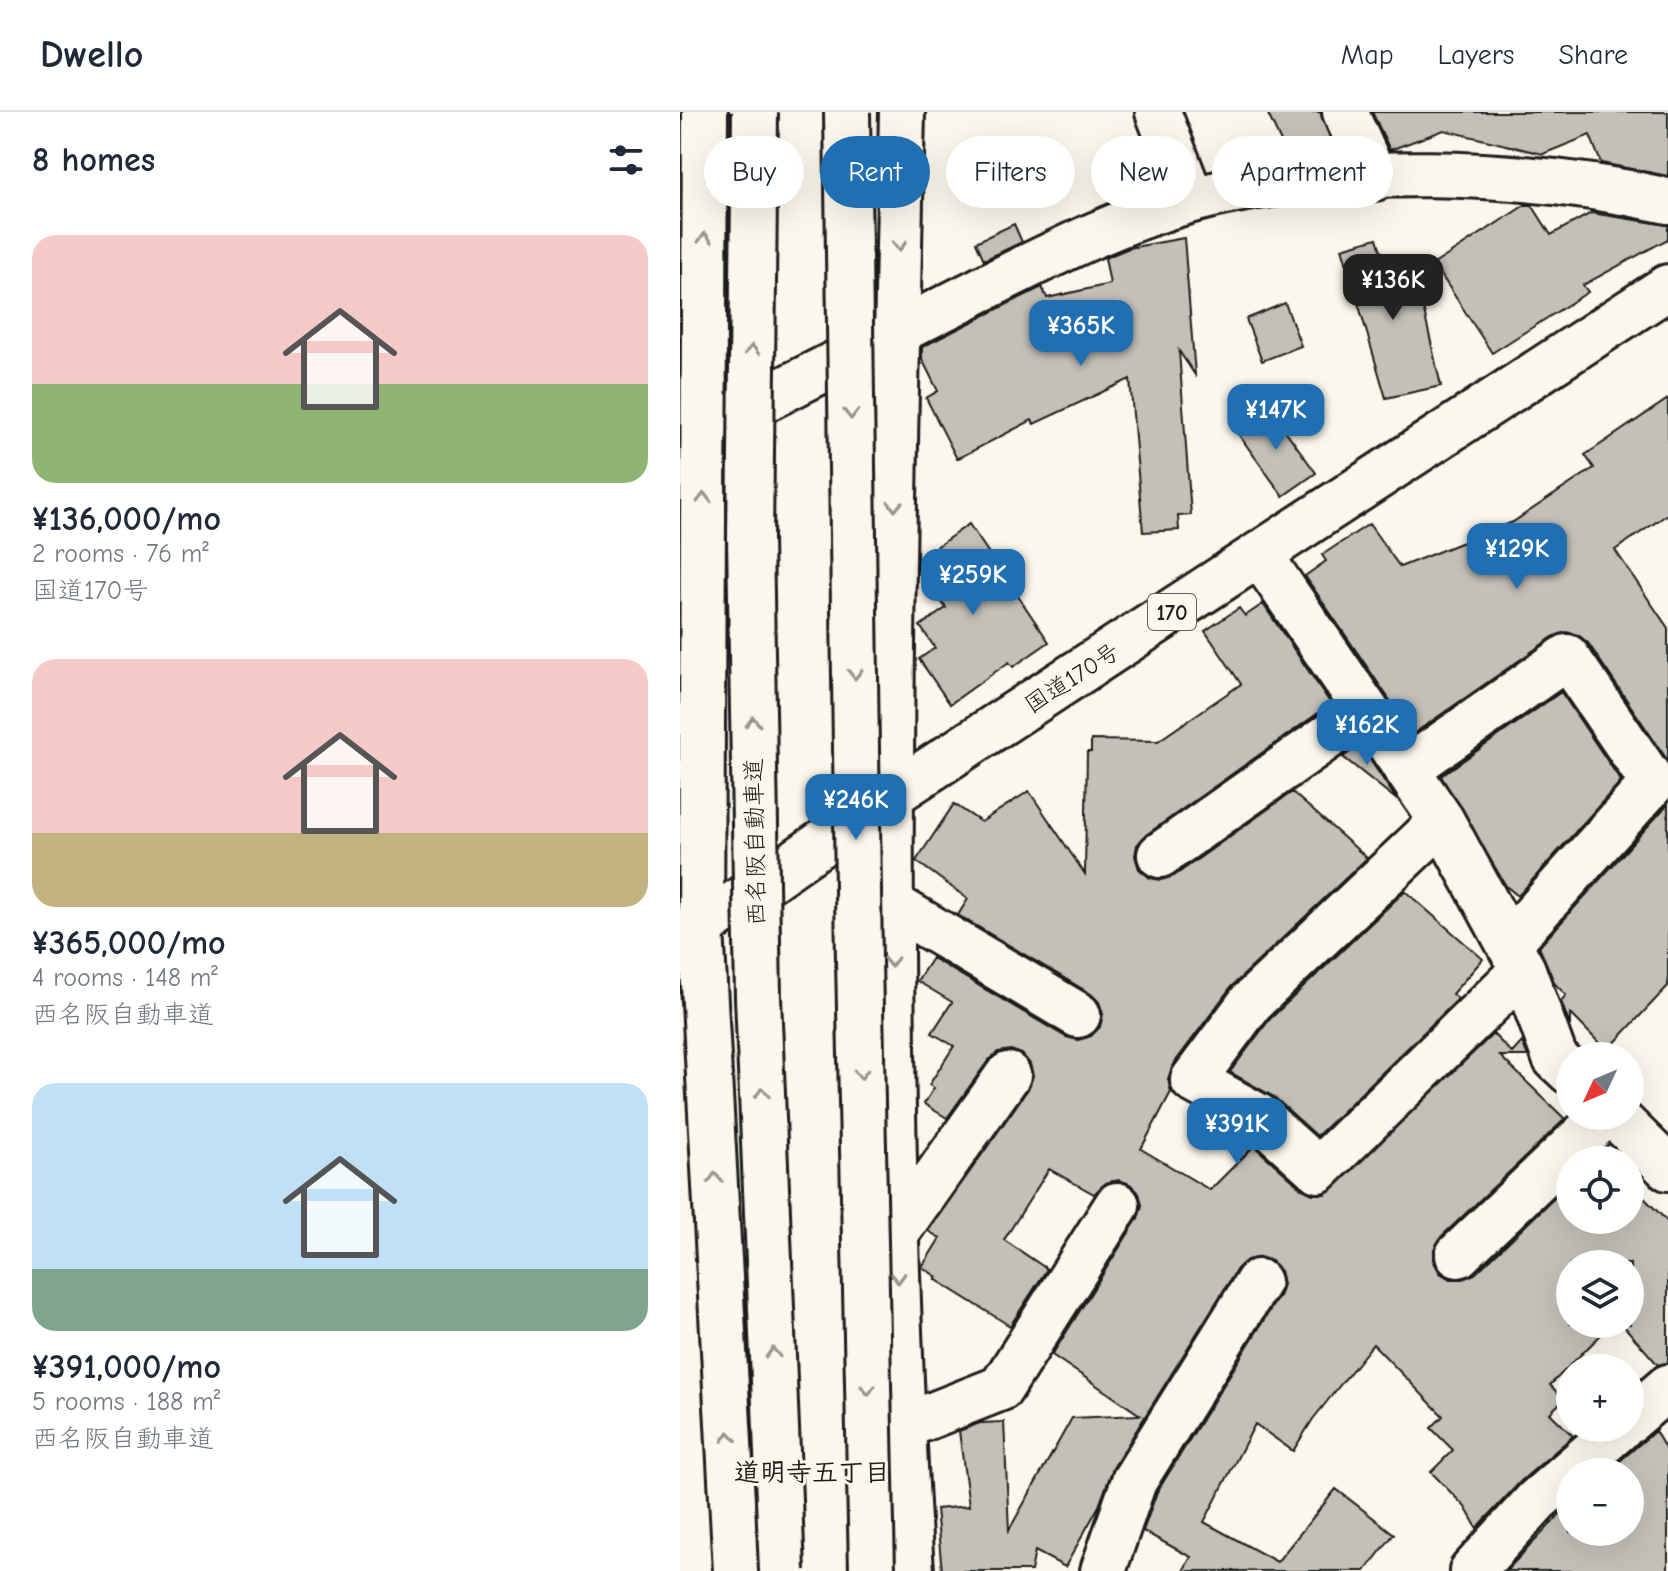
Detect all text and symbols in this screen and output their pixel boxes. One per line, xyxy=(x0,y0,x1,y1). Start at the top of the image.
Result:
text: Dwello xyxy=(40,33,143,77)
text: Map xyxy=(1341,39,1394,71)
text: Layers xyxy=(1438,39,1514,71)
text: Share xyxy=(1558,39,1628,71)
chip: Buy xyxy=(704,136,804,208)
chip: Rent xyxy=(820,136,930,208)
chip: Filters xyxy=(946,136,1075,208)
chip: New xyxy=(1091,136,1196,208)
chip: Apartment xyxy=(1212,136,1393,208)
icon: filters xyxy=(604,138,648,182)
text: 8 homes xyxy=(32,140,155,180)
one-way arrow xyxy=(696,231,714,244)
one-way arrow xyxy=(890,240,908,253)
pin: ¥136K xyxy=(1337,254,1449,322)
text: ¥136K xyxy=(1361,265,1425,295)
icon: home xyxy=(268,287,412,431)
pin: ¥365K xyxy=(1025,300,1137,368)
text: ¥365K xyxy=(1047,311,1115,341)
one-way arrow xyxy=(743,343,761,356)
pin: ¥147K xyxy=(1220,384,1332,452)
text: ¥147K xyxy=(1245,395,1307,425)
one-way arrow xyxy=(842,408,860,421)
one-way arrow xyxy=(695,491,713,504)
text: ¥136,000/mo xyxy=(32,499,221,539)
one-way arrow xyxy=(886,500,904,513)
pin: ¥129K xyxy=(1461,523,1573,591)
text: ¥129K xyxy=(1485,534,1549,564)
text: 2 rooms · 76 m² xyxy=(32,539,209,569)
pin: ¥259K xyxy=(917,549,1029,617)
text: ¥259K xyxy=(939,560,1007,590)
text: 国道170号 xyxy=(32,576,148,606)
road number: 170 xyxy=(1148,594,1196,630)
street label: 国道170号 xyxy=(1019,637,1125,719)
one-way arrow xyxy=(846,668,864,681)
pin: ¥162K xyxy=(1311,699,1423,767)
text: ¥162K xyxy=(1335,710,1399,740)
icon: home xyxy=(268,711,412,855)
one-way arrow xyxy=(745,715,762,728)
street label: 西名阪自動車道 xyxy=(740,758,770,926)
pin: ¥246K xyxy=(800,774,912,842)
text: ¥246K xyxy=(823,785,889,815)
text: ¥365,000/mo xyxy=(32,923,226,963)
one-way arrow xyxy=(882,956,899,969)
text: 4 rooms · 148 m² xyxy=(32,963,218,993)
text: 西名阪自動車道 xyxy=(32,1000,214,1030)
north arrow xyxy=(1556,1042,1644,1130)
map controls xyxy=(1556,1042,1644,1546)
one-way arrow xyxy=(853,1068,870,1081)
one-way arrow xyxy=(754,1086,771,1099)
pin: ¥391K xyxy=(1181,1098,1293,1166)
text: ¥391K xyxy=(1205,1109,1269,1139)
icon: home xyxy=(268,1135,412,1279)
button: locate xyxy=(1556,1146,1644,1234)
one-way arrow xyxy=(707,1171,724,1184)
button: layers xyxy=(1556,1250,1644,1338)
one-way arrow xyxy=(889,1272,907,1285)
one-way arrow xyxy=(764,1346,781,1359)
text: ¥391,000/mo xyxy=(32,1347,221,1387)
button: + xyxy=(1556,1354,1644,1442)
one-way arrow xyxy=(860,1384,877,1397)
text: 5 rooms · 188 m² xyxy=(32,1387,220,1417)
text: 西名阪自動車道 xyxy=(32,1424,214,1454)
one-way arrow xyxy=(720,1430,737,1443)
district label: 道明寺五丁目 xyxy=(734,1458,890,1488)
button: − xyxy=(1556,1458,1644,1546)

